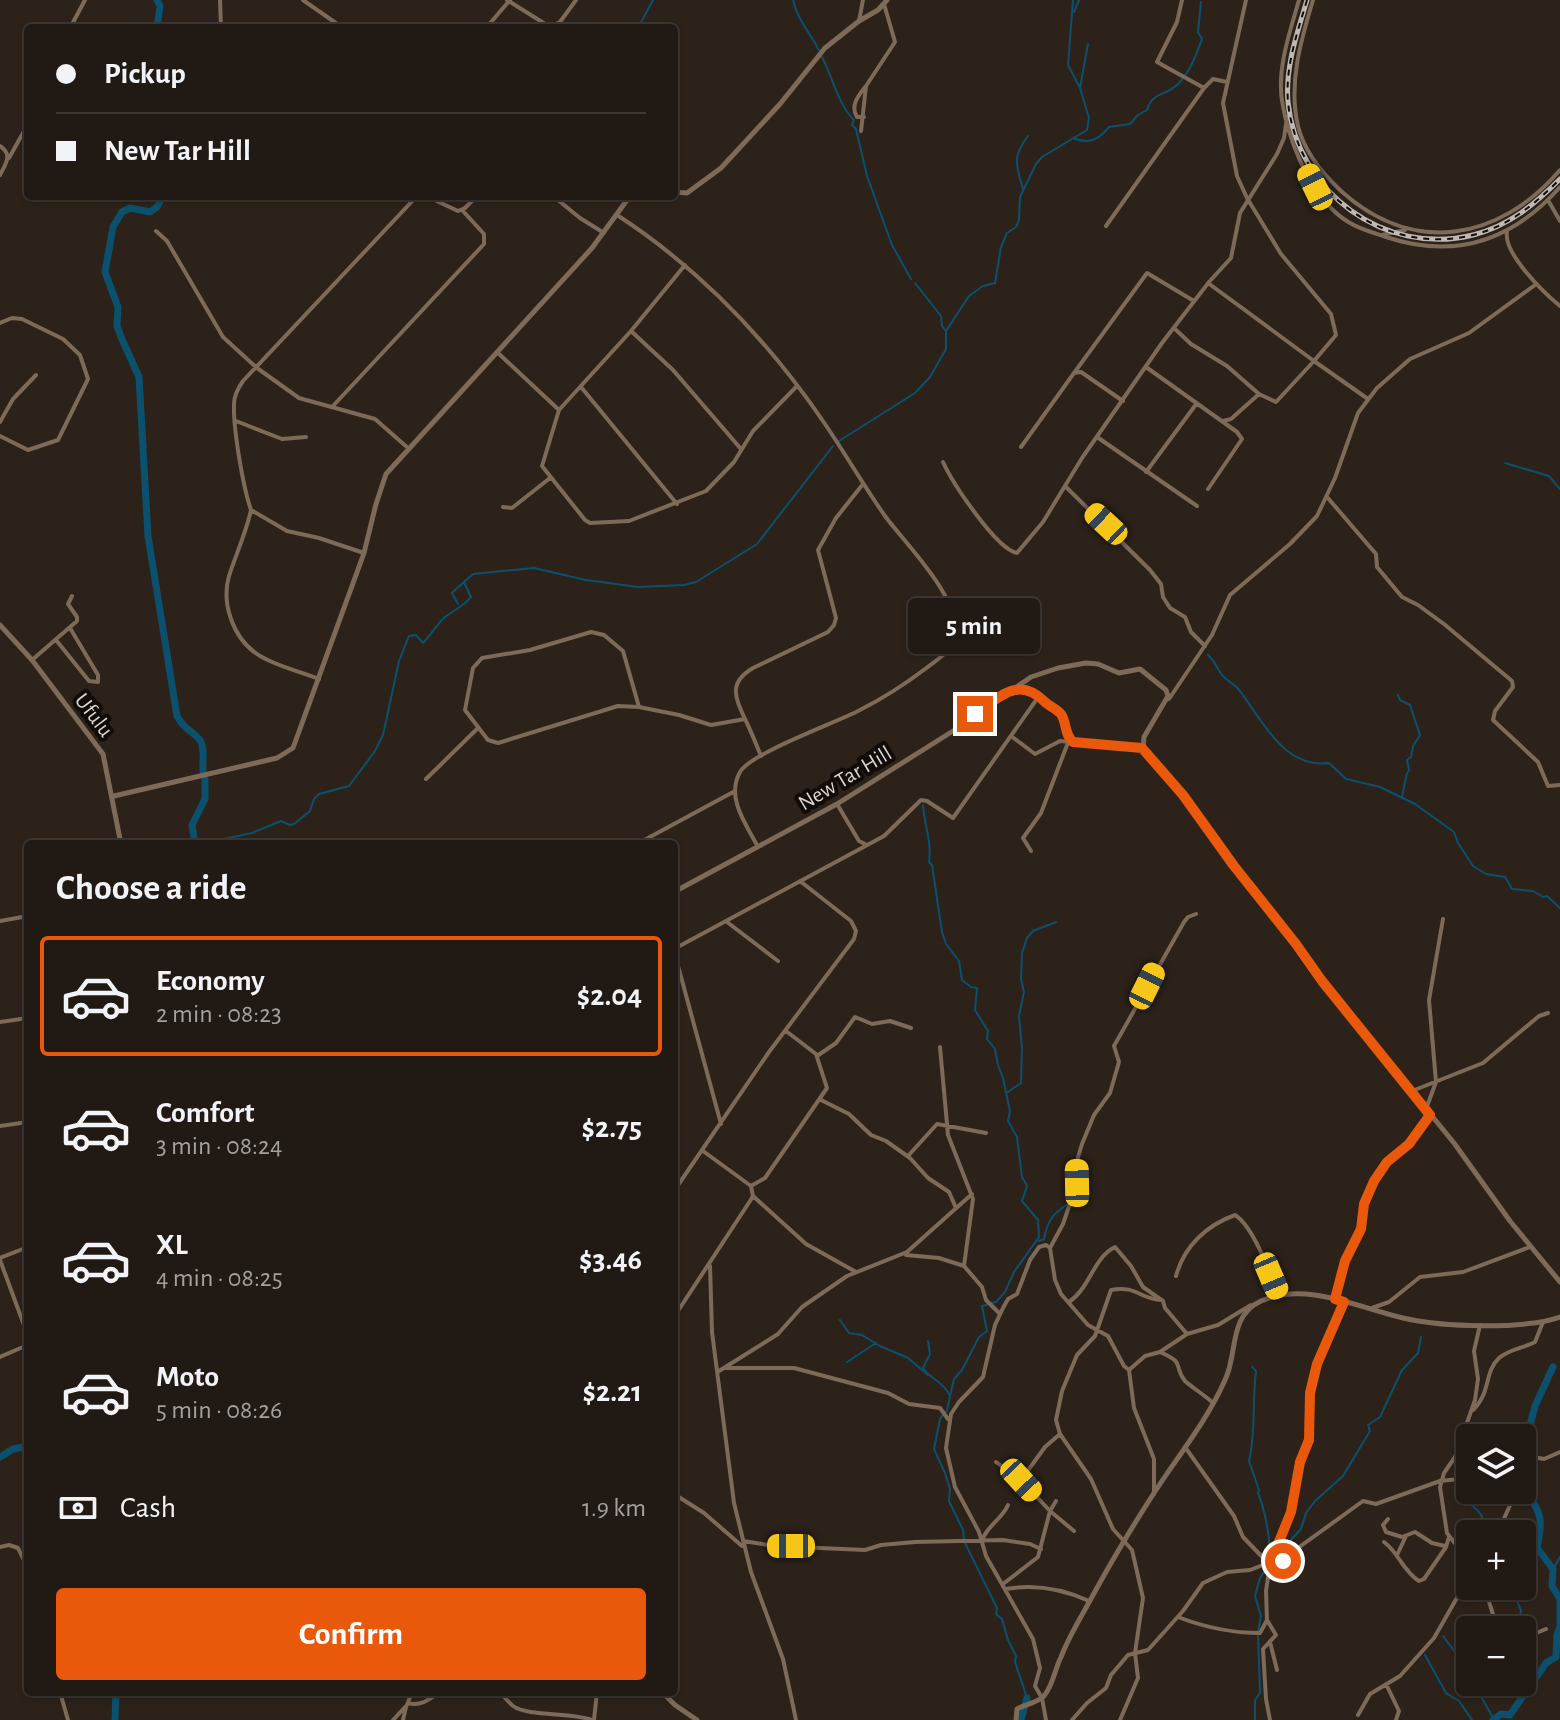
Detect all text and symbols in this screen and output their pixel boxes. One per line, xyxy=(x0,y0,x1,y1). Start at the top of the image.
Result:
text: Pickup xyxy=(104,59,186,89)
text: New Tar Hill xyxy=(104,136,251,166)
car xyxy=(1294,160,1336,214)
car xyxy=(1080,499,1132,549)
callout: 5 min xyxy=(909,598,1041,654)
text: 5 min xyxy=(946,613,1002,639)
street label: Ufulu xyxy=(71,689,117,741)
route end xyxy=(957,696,993,732)
street label: New Tar Hill xyxy=(795,742,895,814)
text: Choose a ride xyxy=(56,870,246,906)
car xyxy=(1126,959,1168,1013)
icon: car xyxy=(60,960,132,1032)
text: Economy xyxy=(156,966,265,996)
text: $2.04 xyxy=(577,981,642,1011)
text: 2 min · 08:23 xyxy=(156,1001,282,1027)
icon: car xyxy=(60,1092,132,1164)
text: Comfort xyxy=(156,1098,255,1128)
text: $2.75 xyxy=(582,1113,642,1143)
text: 3 min · 08:24 xyxy=(156,1133,282,1159)
car xyxy=(1065,1159,1089,1207)
icon: car xyxy=(60,1224,132,1296)
text: XL xyxy=(156,1230,188,1260)
text: $3.46 xyxy=(579,1245,642,1275)
car xyxy=(1251,1249,1291,1303)
text: 4 min · 08:25 xyxy=(156,1265,283,1291)
icon: car xyxy=(60,1356,132,1428)
text: Moto xyxy=(156,1362,219,1392)
text: $2.21 xyxy=(583,1377,642,1407)
text: 5 min · 08:26 xyxy=(156,1397,282,1423)
map controls xyxy=(1456,1424,1536,1696)
button: layers xyxy=(1456,1424,1536,1504)
car xyxy=(996,1454,1046,1506)
icon: cash xyxy=(56,1486,100,1530)
text: Cash xyxy=(120,1493,176,1523)
text: 1.9 km xyxy=(582,1495,646,1521)
button: + xyxy=(1456,1520,1536,1600)
car xyxy=(767,1534,815,1558)
route start xyxy=(1265,1543,1301,1579)
button: Confirm xyxy=(56,1588,646,1680)
button: − xyxy=(1456,1616,1536,1696)

